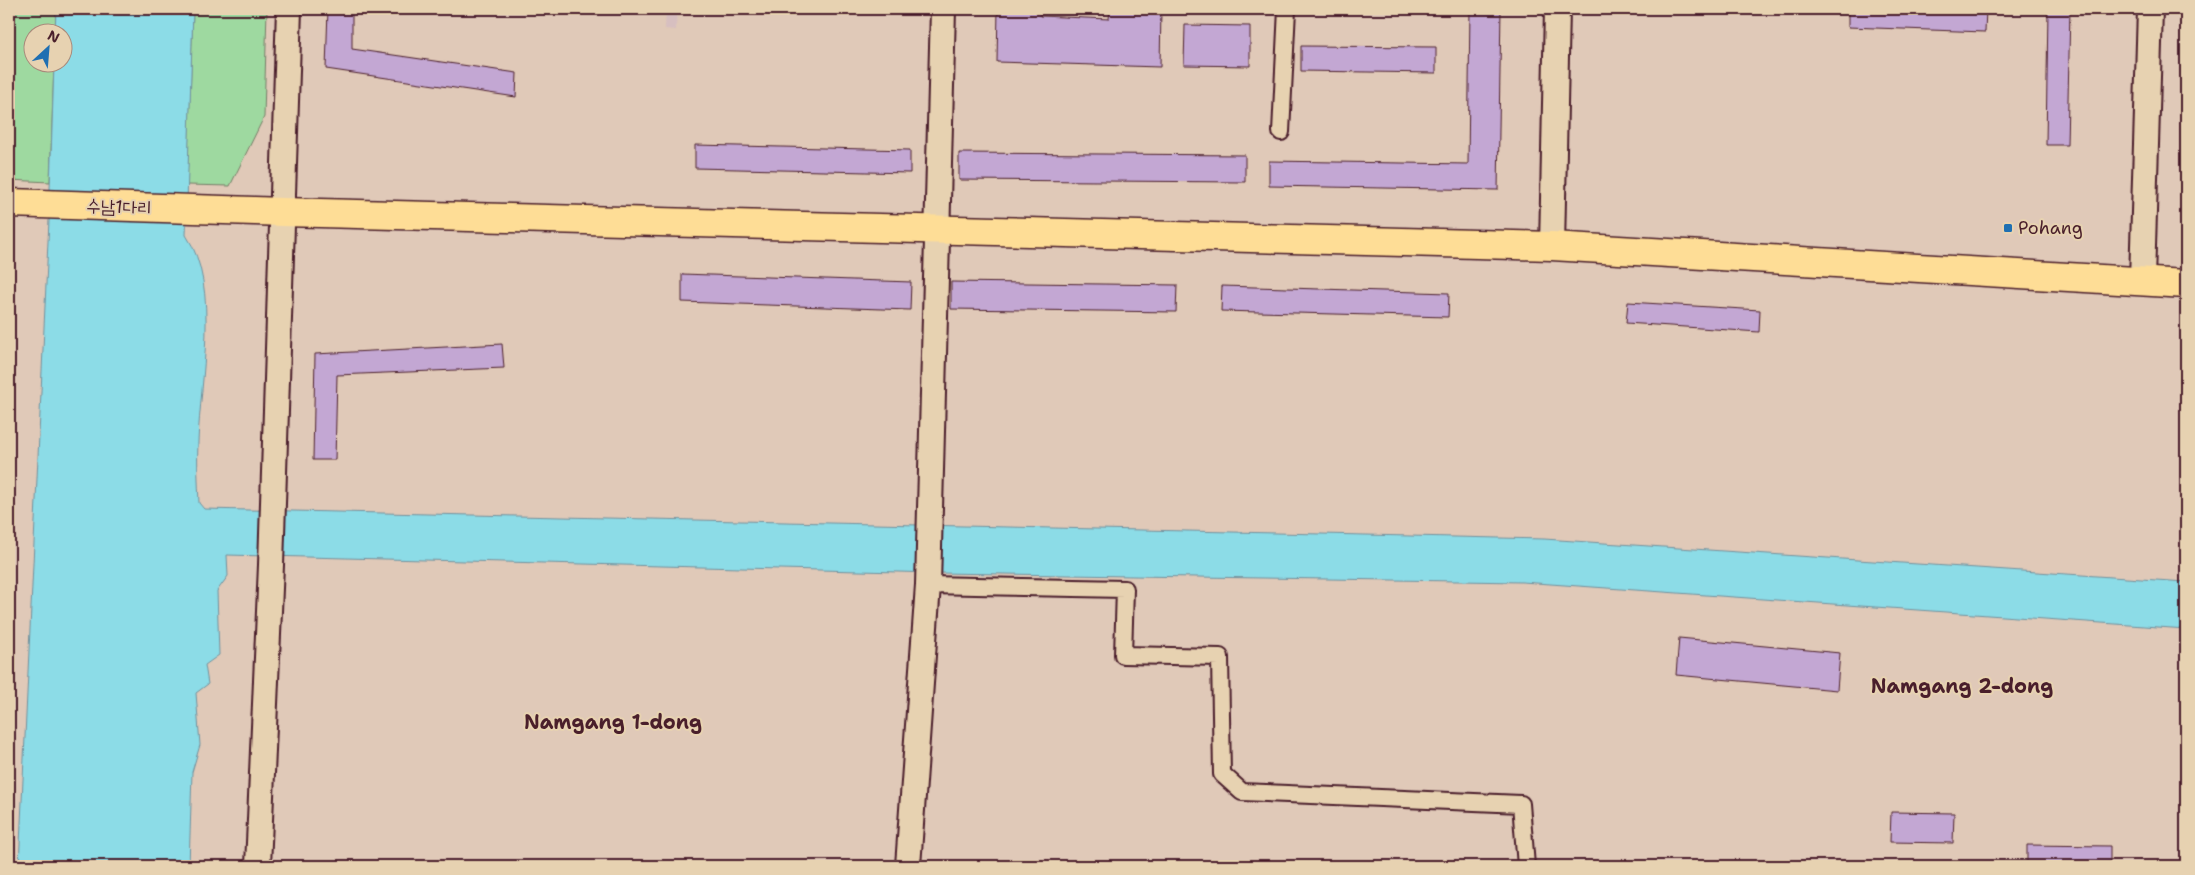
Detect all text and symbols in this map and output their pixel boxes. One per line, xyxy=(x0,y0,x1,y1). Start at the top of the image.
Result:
north arrow xyxy=(22,22,72,72)
text: N xyxy=(45,26,63,47)
street label: 수남1다리 xyxy=(86,194,152,220)
place label: Pohang xyxy=(2018,216,2083,240)
marker: Pohang xyxy=(2002,222,2014,234)
district label: Namgang 2-dong xyxy=(1871,673,2053,699)
district label: Namgang 1-dong xyxy=(524,709,702,735)

